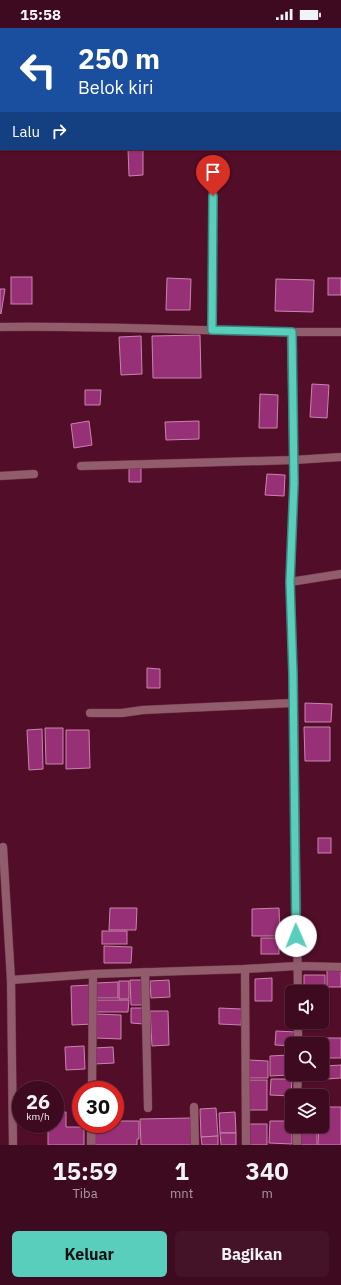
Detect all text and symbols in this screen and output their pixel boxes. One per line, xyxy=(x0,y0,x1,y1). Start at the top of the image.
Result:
text: 15:58 xyxy=(20,5,61,24)
text: 250 m xyxy=(78,40,160,77)
icon: left xyxy=(12,44,64,96)
text: Belok kiri xyxy=(78,76,153,99)
icon: right xyxy=(48,120,70,142)
text: Lalu xyxy=(12,122,40,141)
pin xyxy=(196,155,230,196)
icon: arrive xyxy=(202,161,224,183)
position arrow xyxy=(275,915,317,957)
map controls xyxy=(285,985,329,1133)
button: sound xyxy=(285,985,329,1029)
button: search xyxy=(285,1037,329,1081)
speed limit sign: 30 xyxy=(72,1081,124,1133)
text: 26 xyxy=(26,1088,50,1115)
button: layers xyxy=(285,1089,329,1133)
text: km/h xyxy=(26,1110,50,1123)
text: 15:59 xyxy=(52,1155,118,1187)
text: 1 xyxy=(174,1155,189,1187)
text: 340 xyxy=(246,1155,289,1187)
text: Tiba xyxy=(72,1185,98,1202)
text: mnt xyxy=(170,1185,193,1202)
text: m xyxy=(261,1185,273,1202)
button: Keluar xyxy=(12,1231,167,1277)
button: Bagikan xyxy=(175,1231,329,1277)

